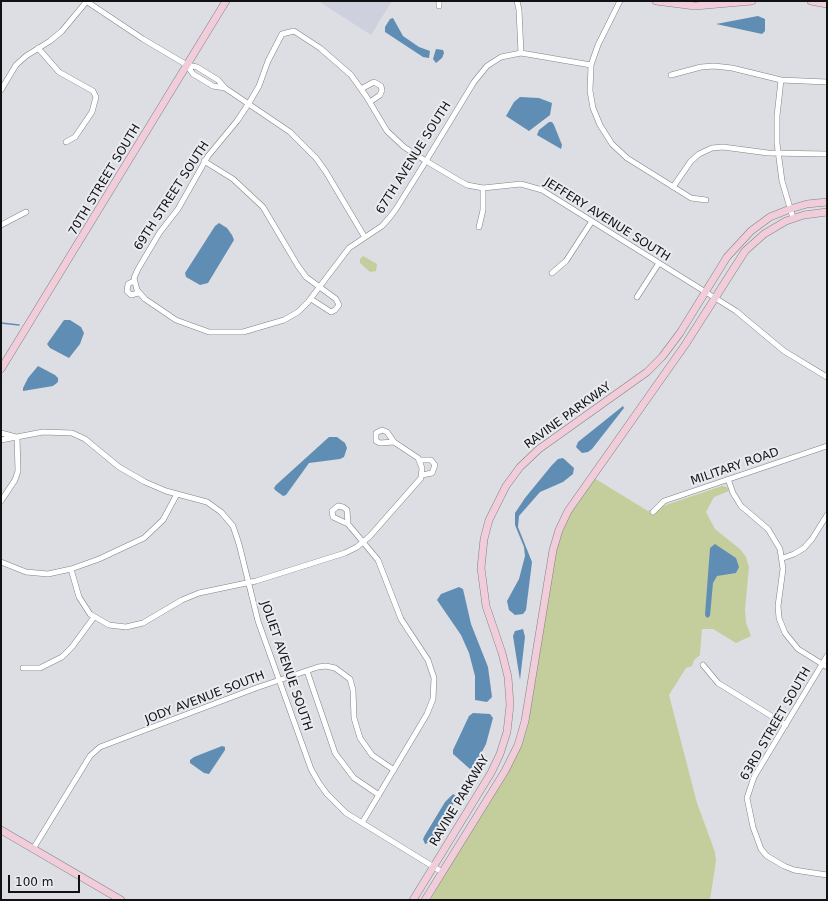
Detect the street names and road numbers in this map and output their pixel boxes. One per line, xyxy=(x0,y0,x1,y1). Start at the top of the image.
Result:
street label: 67TH AVENUE SOUTH xyxy=(373,99,455,217)
street label: 70TH STREET SOUTH xyxy=(66,122,144,238)
street label: 69TH STREET SOUTH xyxy=(131,139,213,253)
street label: JEFFERY AVENUE SOUTH xyxy=(541,175,673,265)
street label: RAVINE PARKWAY xyxy=(522,380,614,452)
street label: MILITARY ROAD xyxy=(689,445,781,489)
street label: JOLIET AVENUE SOUTH xyxy=(257,599,315,733)
street label: 63RD STREET SOUTH xyxy=(738,665,814,783)
street label: JODY AVENUE SOUTH xyxy=(143,668,267,728)
street label: RAVINE PARKWAY xyxy=(427,753,493,849)

